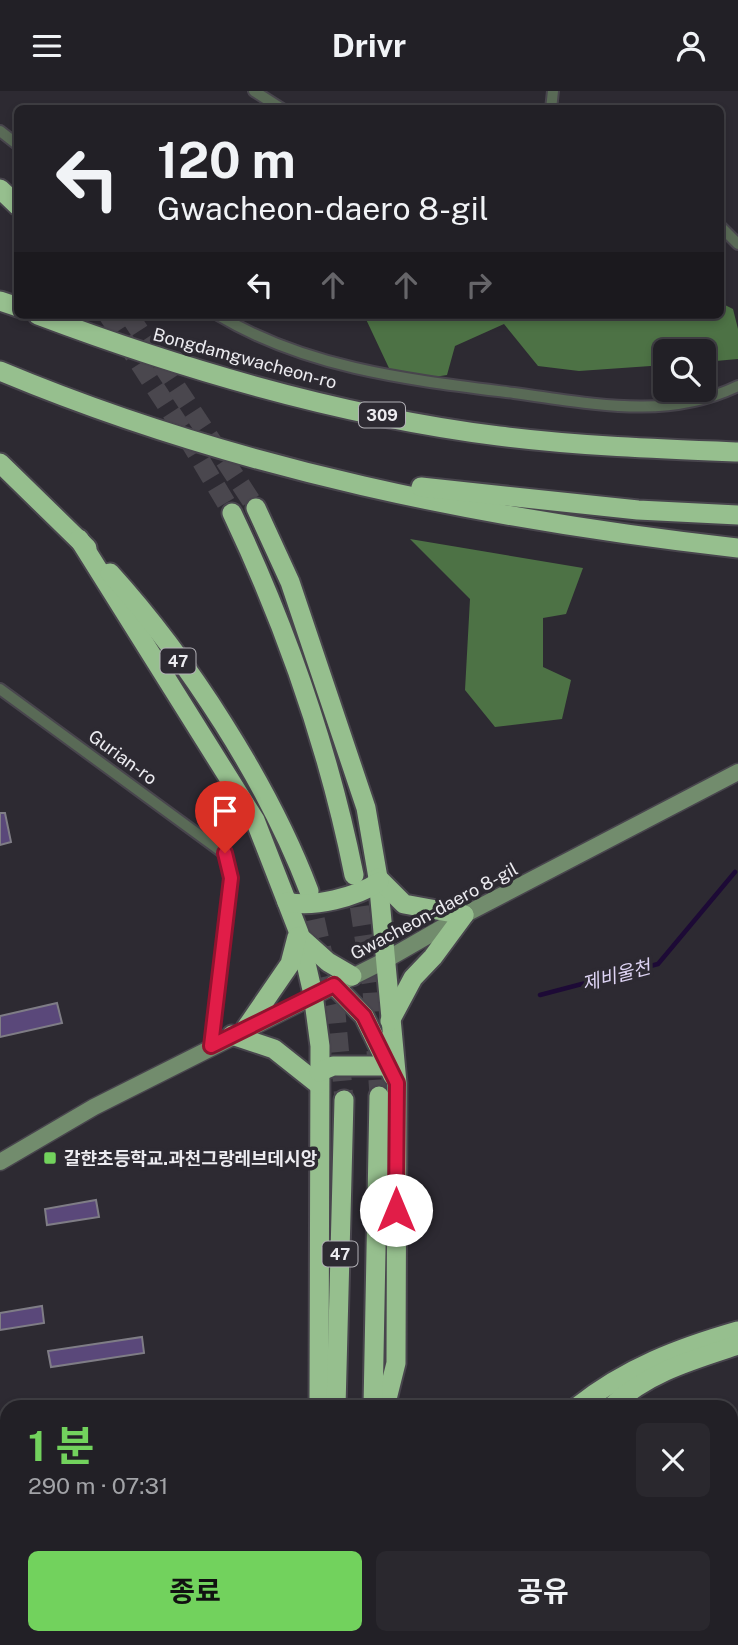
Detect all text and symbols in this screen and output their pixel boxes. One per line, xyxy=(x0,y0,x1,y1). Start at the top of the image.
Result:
icon: menu xyxy=(28,27,66,65)
text: Drivr xyxy=(332,27,406,64)
icon: person xyxy=(672,27,710,65)
text: 120 m xyxy=(157,131,296,189)
icon: left xyxy=(42,133,133,224)
text: Gwacheon-daero 8-gil xyxy=(157,190,489,227)
icon: left xyxy=(241,266,279,304)
icon: ahead xyxy=(314,266,352,304)
icon: ahead xyxy=(387,266,425,304)
icon: right xyxy=(460,266,498,304)
street label: Bongdamgwacheon-ro xyxy=(151,323,339,393)
map controls xyxy=(653,339,716,402)
button: search xyxy=(653,339,716,402)
road number: 309 xyxy=(359,403,405,427)
road number: 47 xyxy=(160,649,196,673)
street label: Gurian-ro xyxy=(85,725,161,789)
pin xyxy=(195,781,255,853)
icon: arrive xyxy=(206,792,244,830)
street label: Gwacheon-daero 8-gil xyxy=(347,858,521,964)
water label: 제비울천 xyxy=(579,955,654,995)
place label: 갈햔초등학교.과천그랑레브데시앙 xyxy=(64,1148,318,1169)
marker: 갈햔초등학교.과천그랑레브데시앙 xyxy=(42,1150,58,1166)
position arrow xyxy=(359,1173,433,1247)
road number: 47 xyxy=(322,1241,358,1267)
text: 1 분 xyxy=(28,1421,94,1470)
button: close xyxy=(636,1423,710,1497)
text: 290 m · 07:31 xyxy=(28,1472,168,1499)
button: 종료 xyxy=(28,1551,362,1631)
button: 공유 xyxy=(376,1551,710,1631)

